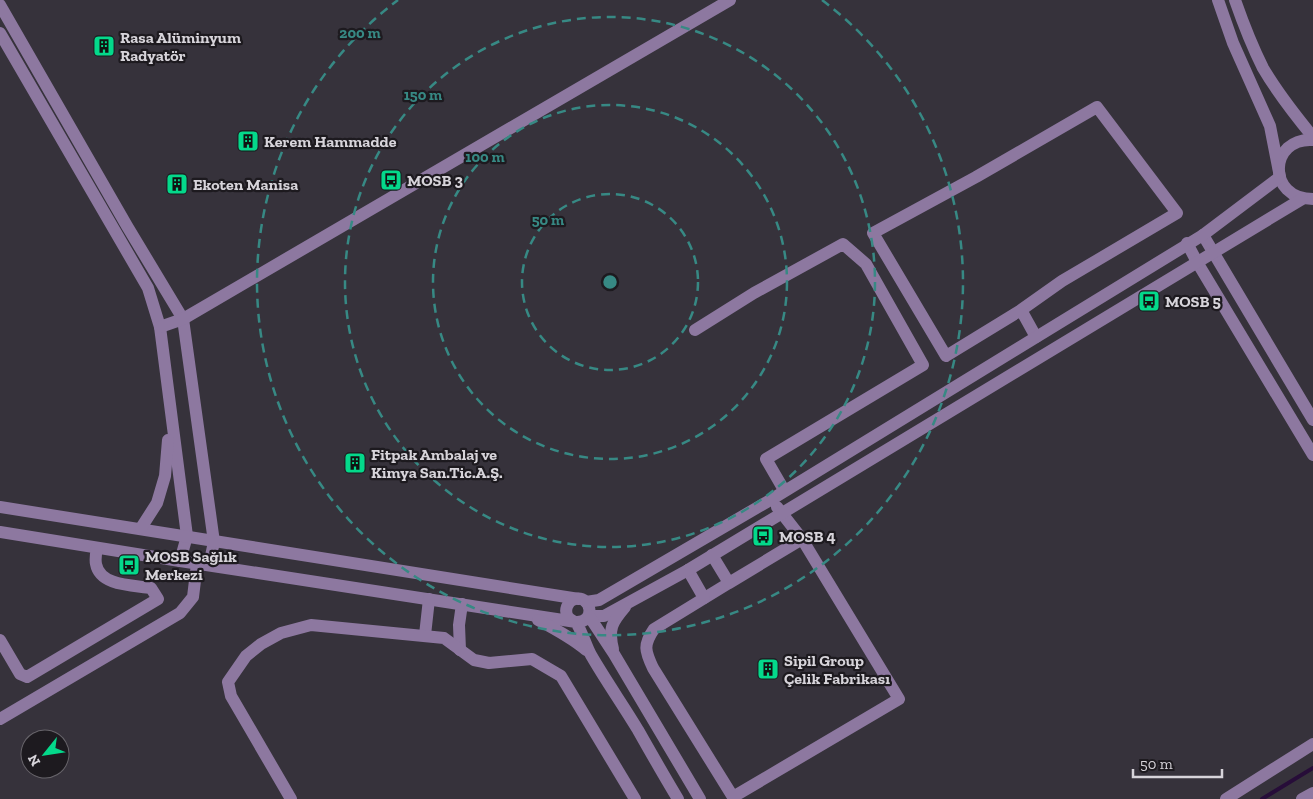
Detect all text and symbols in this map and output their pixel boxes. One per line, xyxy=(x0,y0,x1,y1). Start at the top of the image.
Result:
text: 200 m xyxy=(339,24,381,42)
place label: Rasa Alüminyum Radyatör xyxy=(120,28,241,65)
building icon: Rasa Alüminyum Radyatör xyxy=(92,34,116,58)
text: 150 m xyxy=(404,86,442,104)
building icon: Kerem Hammadde xyxy=(236,129,260,153)
place label: Kerem Hammadde xyxy=(264,132,397,151)
text: 100 m xyxy=(465,148,505,166)
bus stop icon: MOSB 3 xyxy=(379,168,403,192)
place label: MOSB 3 xyxy=(407,171,463,190)
building icon: Ekoten Manisa xyxy=(165,172,189,196)
place label: Ekoten Manisa xyxy=(193,175,298,194)
text: 50 m xyxy=(532,211,564,229)
centre of rings xyxy=(601,273,619,291)
bus stop icon: MOSB 5 xyxy=(1137,289,1161,313)
place label: MOSB 5 xyxy=(1165,292,1221,311)
place label: Fitpak Ambalaj ve Kimya San.Tic.A.Ş. xyxy=(371,445,503,482)
building icon: Fitpak Ambalaj ve Kimya San.Tic.A.Ş. xyxy=(343,451,367,475)
bus stop icon: MOSB 4 xyxy=(751,524,775,548)
place label: MOSB 4 xyxy=(779,527,836,546)
place label: MOSB Sağlık Merkezi xyxy=(145,547,237,584)
bus stop icon: MOSB Sağlık Merkezi xyxy=(117,553,141,577)
place label: Sipil Group Çelik Fabrikası xyxy=(784,651,890,688)
building icon: Sipil Group Çelik Fabrikası xyxy=(756,657,780,681)
north arrow xyxy=(20,729,70,779)
scale bar xyxy=(1133,746,1222,778)
text: N xyxy=(24,751,44,769)
text: 50 m xyxy=(1140,755,1173,773)

